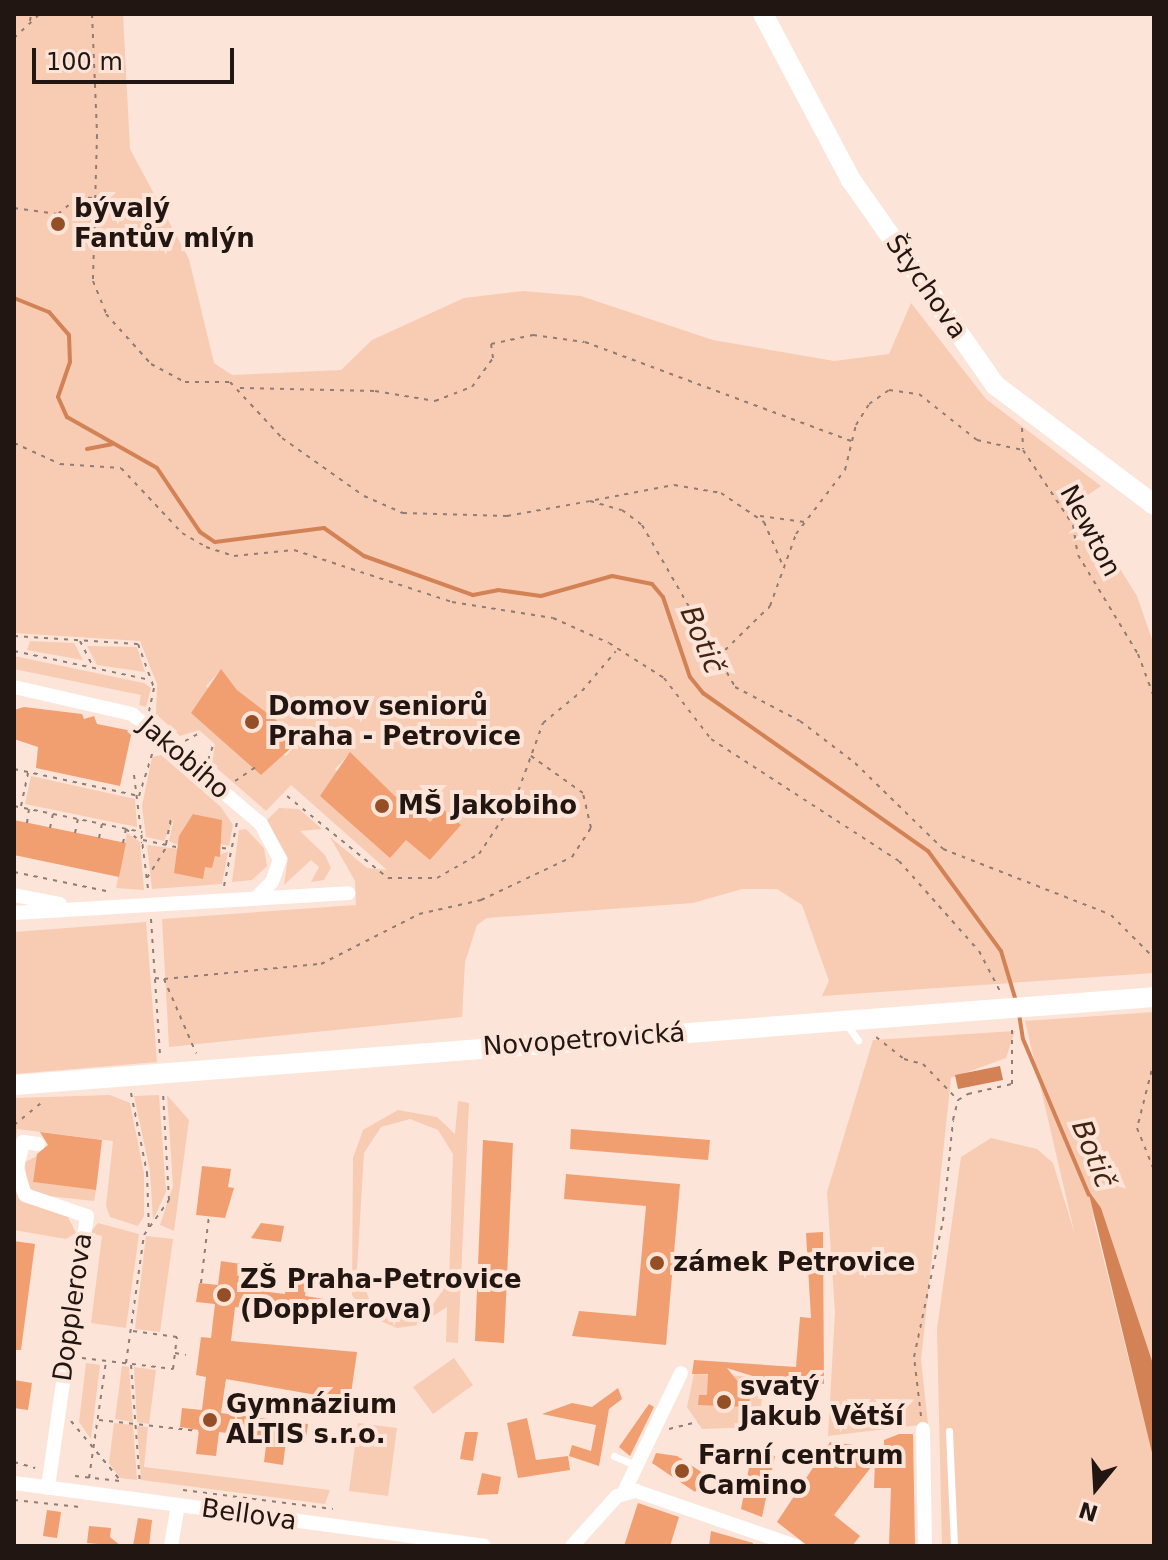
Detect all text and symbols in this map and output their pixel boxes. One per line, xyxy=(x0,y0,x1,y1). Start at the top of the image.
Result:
scale bar xyxy=(36,32,238,82)
text: 100 m xyxy=(46,48,123,76)
place label: bývalý Fantův mlýn xyxy=(74,193,255,254)
marker: bývalý Fantův mlýn xyxy=(49,215,67,233)
street label: Štychova xyxy=(879,229,973,345)
street label: Newton xyxy=(1053,480,1127,582)
water label: Botič xyxy=(673,601,731,679)
place label: Domov seniorů Praha - Petrovice xyxy=(268,691,521,752)
street label: Jakobiho xyxy=(132,710,236,806)
marker: Domov seniorů Praha - Petrovice xyxy=(243,713,261,731)
place label: MŠ Jakobiho xyxy=(398,790,577,822)
marker: MŠ Jakobiho xyxy=(373,797,391,815)
street label: Novopetrovická xyxy=(482,1017,686,1063)
water label: Botič xyxy=(1064,1115,1122,1193)
street label: Dopplerova xyxy=(47,1231,99,1383)
place label: zámek Petrovice xyxy=(673,1247,915,1279)
marker: zámek Petrovice xyxy=(648,1254,666,1272)
place label: ZŠ Praha-Petrovice (Dopplerova) xyxy=(240,1264,522,1326)
marker: ZŠ Praha-Petrovice (Dopplerova) xyxy=(215,1286,233,1304)
place label: svatý Jakub Větší xyxy=(740,1371,904,1432)
place label: Gymnázium ALTIS s.r.o. xyxy=(226,1389,397,1450)
marker: svatý Jakub Větší xyxy=(715,1393,733,1411)
marker: Gymnázium ALTIS s.r.o. xyxy=(201,1411,219,1429)
place label: Farní centrum Camino xyxy=(698,1440,903,1502)
north arrow xyxy=(1056,1448,1136,1528)
marker: Farní centrum Camino xyxy=(673,1462,691,1480)
street label: Bellova xyxy=(200,1493,298,1537)
text: N xyxy=(1076,1497,1101,1526)

